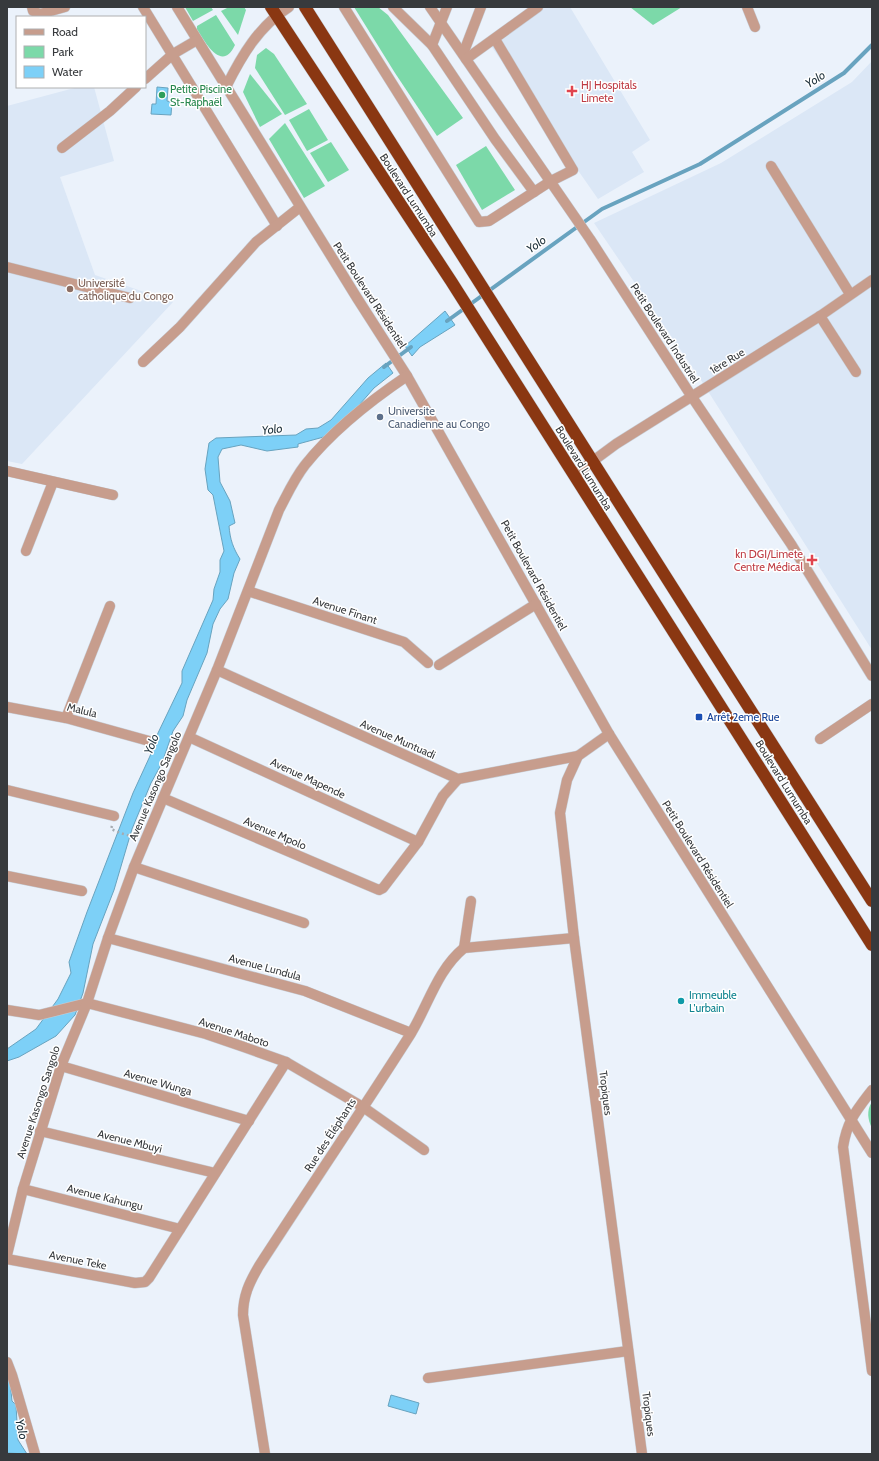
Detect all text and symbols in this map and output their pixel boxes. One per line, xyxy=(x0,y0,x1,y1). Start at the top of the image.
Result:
legend xyxy=(16,16,146,88)
text: Road xyxy=(52,24,78,39)
text: Park xyxy=(52,44,74,59)
text: Water xyxy=(52,64,83,79)
water label: Yolo xyxy=(802,67,828,91)
place label: HJ Hospitals Limete xyxy=(581,78,637,105)
place label: Petite Piscine St-Raphaël xyxy=(170,82,232,109)
marker: HJ Hospitals Limete xyxy=(566,85,578,97)
marker: Petite Piscine St-Raphaël xyxy=(157,90,167,100)
street label: Boulevard Lumumba xyxy=(377,151,442,240)
water label: Yolo xyxy=(523,232,549,256)
street label: Petit Boulevard Résidentiel xyxy=(330,239,410,351)
place label: Université catholique du Congo xyxy=(78,276,174,303)
street label: Petit Boulevard Industriel xyxy=(628,281,703,386)
marker: Université catholique du Congo xyxy=(65,284,75,294)
street label: 1ère Rue xyxy=(707,345,747,377)
place label: Universite Canadienne au Congo xyxy=(388,404,490,431)
marker: Universite Canadienne au Congo xyxy=(375,412,385,422)
water label: Yolo xyxy=(261,420,283,438)
street label: Boulevard Lumumba xyxy=(552,423,616,513)
street label: Petit Boulevard Résidentiel xyxy=(498,517,570,633)
place label: kn DGI/Limete Centre Médical xyxy=(734,547,803,574)
marker: kn DGI/Limete Centre Médical xyxy=(806,554,818,566)
street label: Avenue Finant xyxy=(311,593,379,627)
street label: Malula xyxy=(66,700,99,721)
place label: Arrêt 2eme Rue xyxy=(707,710,780,724)
marker: Arrêt 2eme Rue xyxy=(694,712,704,722)
street label: Avenue Muntuadi xyxy=(358,716,438,762)
street label: Avenue Kasongo Sangolo xyxy=(126,729,184,843)
water label: Yolo xyxy=(140,732,162,756)
street label: Boulevard Lumumba xyxy=(752,737,816,827)
street label: Avenue Mapende xyxy=(268,755,348,802)
street label: Petit Boulevard Résidentiel xyxy=(659,798,737,911)
street label: Avenue Mpolo xyxy=(241,813,309,853)
street label: Avenue Lundula xyxy=(227,951,303,984)
place label: Immeuble L'urbain xyxy=(689,988,737,1015)
marker: Immeuble L'urbain xyxy=(676,996,686,1006)
street label: Avenue Maboto xyxy=(197,1014,271,1050)
street label: Avenue Kasongo Sangolo xyxy=(13,1044,63,1160)
street label: Avenue Wunga xyxy=(122,1066,194,1099)
street label: Tropiques xyxy=(596,1070,616,1117)
street label: Rue des Éléphants xyxy=(301,1095,359,1175)
street label: Avenue Mbuyi xyxy=(96,1126,164,1156)
street label: Avenue Kahungu xyxy=(65,1181,145,1213)
street label: Avenue Teke xyxy=(48,1248,108,1273)
street label: Tropiques xyxy=(639,1391,659,1438)
water label: Yolo xyxy=(12,1417,32,1441)

